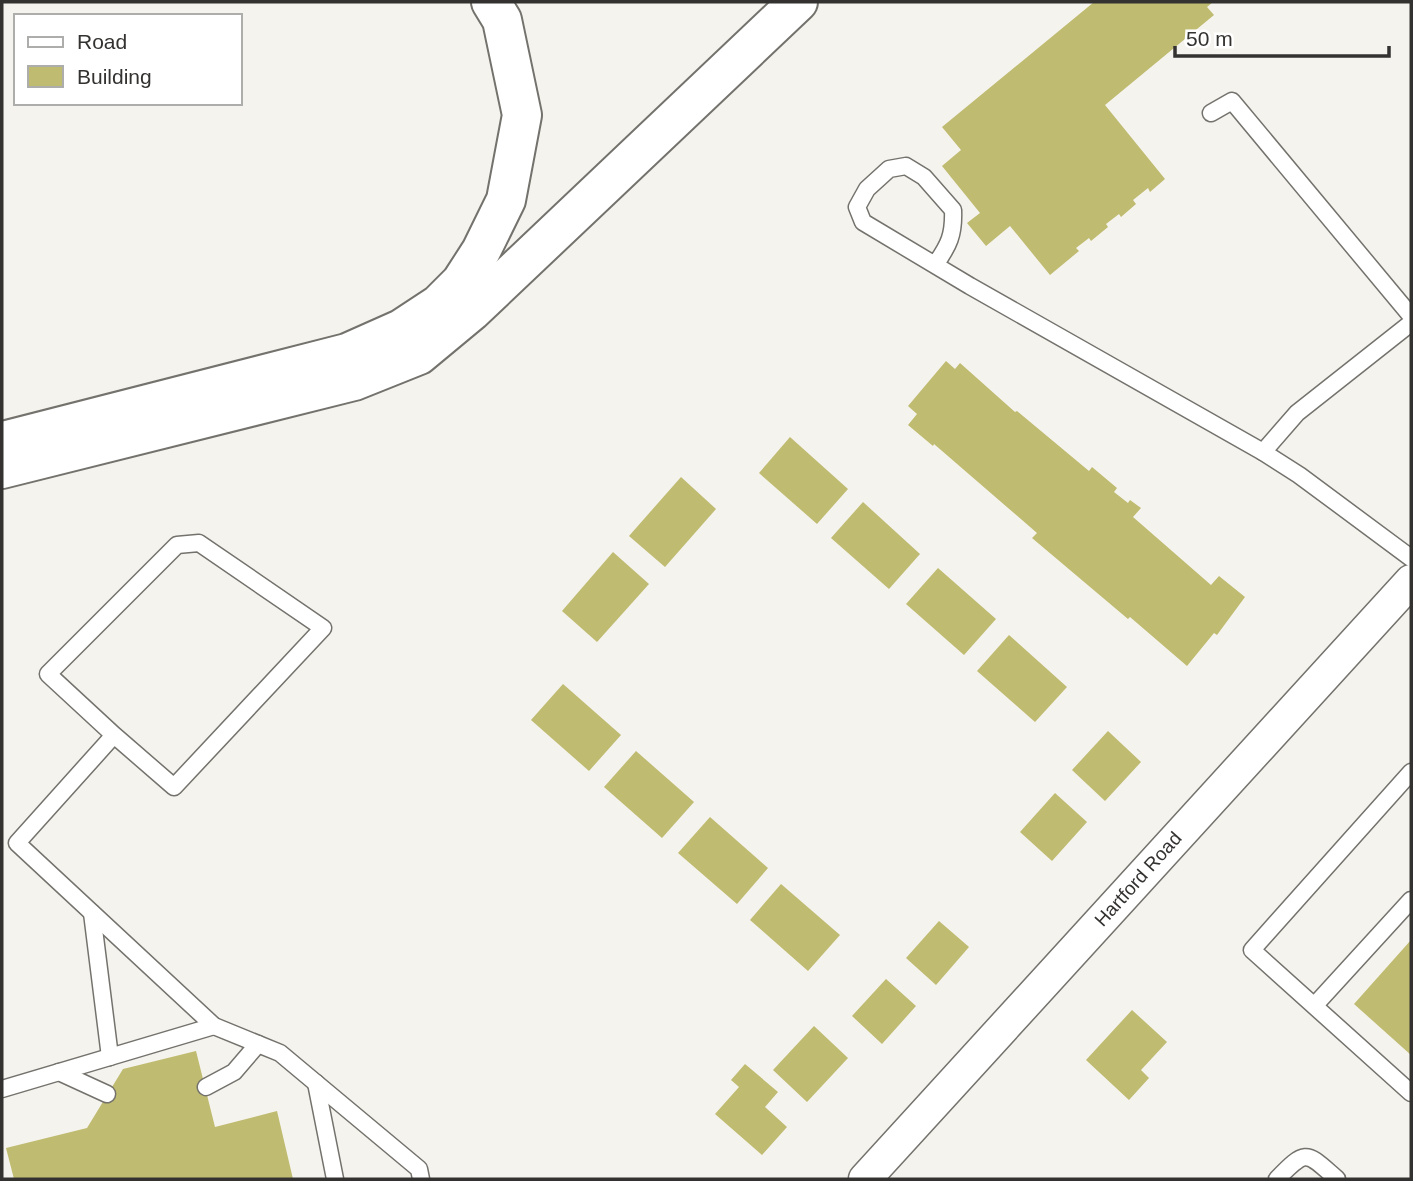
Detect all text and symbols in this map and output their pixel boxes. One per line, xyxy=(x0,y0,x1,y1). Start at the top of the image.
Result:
legend xyxy=(14,14,242,105)
scale bar xyxy=(1175,14,1388,58)
text: 50 m xyxy=(1186,27,1233,50)
text: Road xyxy=(77,30,127,53)
text: Building xyxy=(77,65,152,88)
street label: Hartford Road xyxy=(1090,828,1186,930)

